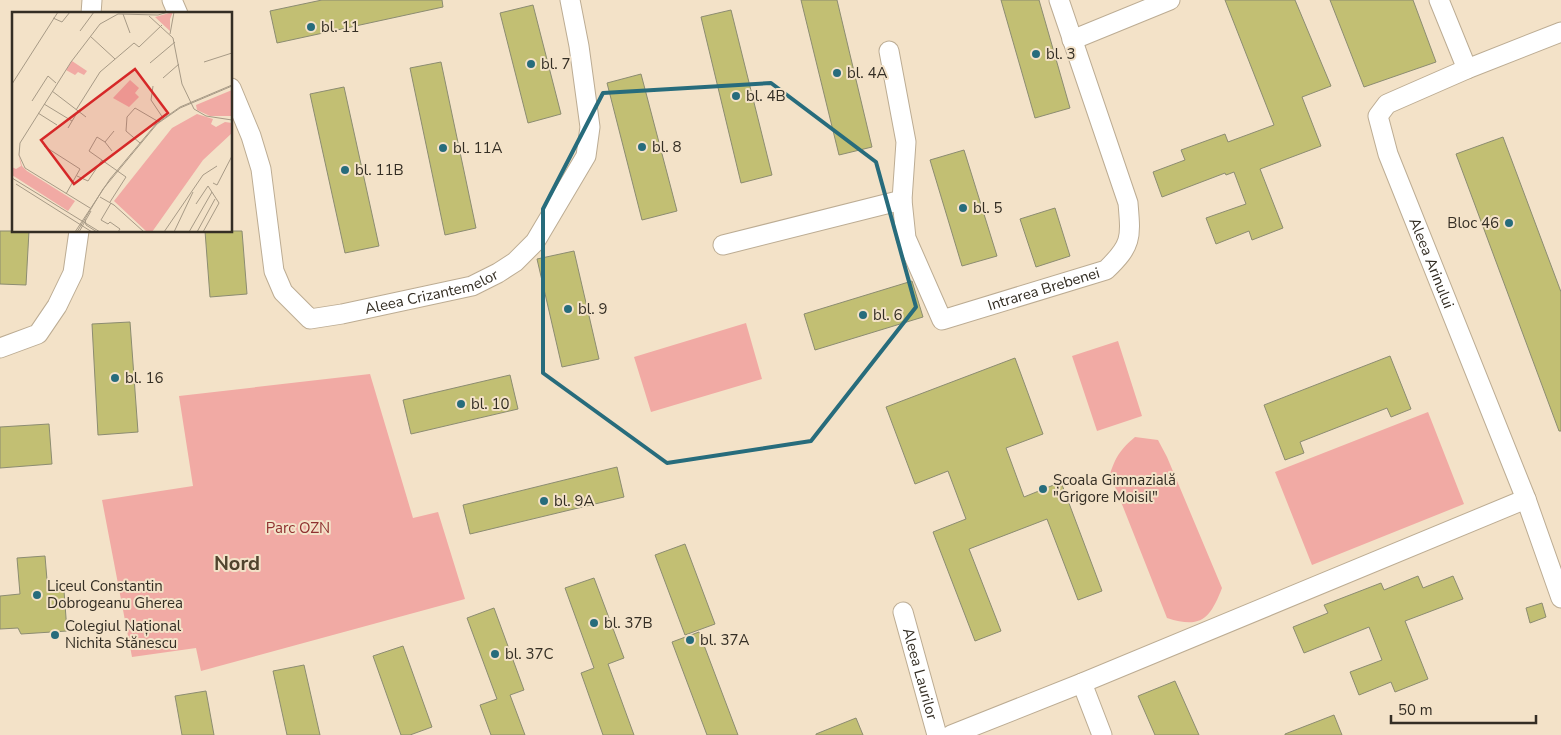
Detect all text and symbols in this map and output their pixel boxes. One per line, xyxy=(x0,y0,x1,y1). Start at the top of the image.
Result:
inset map xyxy=(12,12,232,232)
place label: bl. 11 xyxy=(321,17,360,37)
marker: bl. 11 xyxy=(305,21,317,33)
place label: bl. 3 xyxy=(1046,44,1076,64)
marker: bl. 3 xyxy=(1030,48,1042,60)
place label: bl. 7 xyxy=(541,54,571,74)
marker: bl. 7 xyxy=(525,58,537,70)
place label: bl. 4A xyxy=(847,63,888,83)
marker: bl. 4A xyxy=(831,67,843,79)
place label: bl. 4B xyxy=(746,86,786,106)
marker: bl. 4B xyxy=(730,90,742,102)
place label: bl. 8 xyxy=(652,137,682,157)
place label: bl. 11A xyxy=(453,138,503,158)
marker: bl. 8 xyxy=(636,141,648,153)
marker: bl. 11A xyxy=(437,142,449,154)
place label: bl. 11B xyxy=(355,160,404,180)
marker: bl. 11B xyxy=(339,164,351,176)
place label: bl. 5 xyxy=(973,198,1003,218)
marker: bl. 5 xyxy=(957,202,969,214)
place label: Bloc 46 xyxy=(1447,213,1499,233)
street label: Aleea Arinului xyxy=(1404,215,1459,311)
marker: Bloc 46 xyxy=(1503,217,1515,229)
street label: Intrarea Brebenei xyxy=(985,263,1102,316)
street label: Aleea Crizantemelor xyxy=(363,264,502,319)
place label: bl. 9 xyxy=(578,299,608,319)
marker: bl. 9 xyxy=(562,303,574,315)
place label: bl. 6 xyxy=(873,305,903,325)
marker: bl. 6 xyxy=(857,309,869,321)
place label: bl. 16 xyxy=(125,368,164,388)
marker: bl. 16 xyxy=(109,372,121,384)
place label: bl. 10 xyxy=(471,394,510,414)
marker: bl. 10 xyxy=(455,398,467,410)
place label: Școala Gimnazială "Grigore Moisil" xyxy=(1053,470,1176,507)
marker: Școala Gimnazială "Grigore Moisil" xyxy=(1037,483,1049,495)
place label: bl. 9A xyxy=(554,491,595,511)
marker: bl. 9A xyxy=(538,495,550,507)
park label: Parc OZN xyxy=(266,518,330,538)
district label: Nord xyxy=(214,550,260,577)
place label: Liceul Constantin Dobrogeanu Gherea xyxy=(47,576,183,613)
marker: Liceul Constantin Dobrogeanu Gherea xyxy=(31,589,43,601)
place label: bl. 37B xyxy=(604,613,653,633)
place label: Colegiul Național Nichita Stănescu xyxy=(65,616,182,653)
marker: bl. 37B xyxy=(588,617,600,629)
street label: Aleea Laurilor xyxy=(898,625,942,723)
marker: Colegiul Național Nichita Stănescu xyxy=(49,629,61,641)
place label: bl. 37A xyxy=(700,630,750,650)
marker: bl. 37A xyxy=(684,634,696,646)
place label: bl. 37C xyxy=(505,644,554,664)
marker: bl. 37C xyxy=(489,648,501,660)
scale bar xyxy=(1391,692,1536,724)
text: 50 m xyxy=(1398,700,1433,720)

